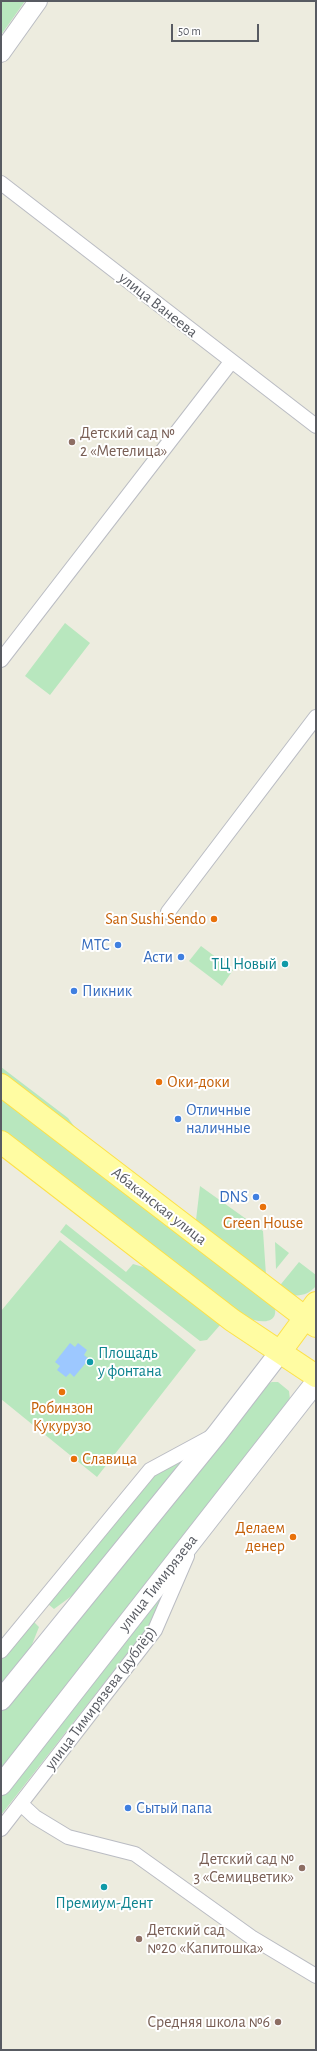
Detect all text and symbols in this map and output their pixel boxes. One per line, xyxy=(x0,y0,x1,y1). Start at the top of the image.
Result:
scale bar xyxy=(173,16,261,42)
text: 50 m xyxy=(178,25,201,37)
street label: улица Ванеева xyxy=(115,268,201,342)
place label: Детский сад № 2 «Метелица» xyxy=(80,423,175,461)
marker: Детский сад № 2 «Метелица» xyxy=(67,437,77,447)
place label: San Sushi Sendo xyxy=(105,909,206,929)
marker: San Sushi Sendo xyxy=(209,914,219,924)
place label: МТС xyxy=(81,935,110,955)
marker: МТС xyxy=(113,940,123,950)
place label: Асти xyxy=(143,947,173,967)
marker: Асти xyxy=(176,952,186,962)
place label: ТЦ Новый xyxy=(212,954,277,974)
marker: ТЦ Новый xyxy=(280,959,290,969)
place label: Пикник xyxy=(82,981,132,1001)
marker: Пикник xyxy=(69,986,79,996)
place label: Оки-доки xyxy=(167,1072,230,1092)
marker: Оки-доки xyxy=(154,1077,164,1087)
place label: Отличные наличные xyxy=(186,1100,251,1138)
marker: Отличные наличные xyxy=(173,1114,183,1124)
street label: Абаканская улица xyxy=(107,1163,211,1249)
place label: DNS xyxy=(219,1187,248,1207)
marker: DNS xyxy=(251,1192,261,1202)
marker: Green House xyxy=(258,1202,268,1212)
place label: Green House xyxy=(223,1213,303,1233)
place label: Площадь у фонтана xyxy=(98,1343,162,1381)
marker: Площадь у фонтана xyxy=(85,1357,95,1367)
marker: Робинзон Кукурузо xyxy=(57,1387,67,1397)
place label: Робинзон Кукурузо xyxy=(31,1398,93,1436)
place label: Славица xyxy=(82,1449,137,1469)
marker: Славица xyxy=(69,1454,79,1464)
place label: Делаем денер xyxy=(235,1518,285,1556)
street label: улица Тимирязева xyxy=(114,1531,202,1635)
marker: Делаем денер xyxy=(288,1532,298,1542)
street label: улица Тимирязева (дублёр) xyxy=(41,1622,161,1774)
place label: Сытый папа xyxy=(136,1798,212,1818)
marker: Сытый папа xyxy=(123,1803,133,1813)
place label: Детский сад № 3 «Семицветик» xyxy=(193,1849,294,1887)
marker: Детский сад № 3 «Семицветик» xyxy=(297,1863,307,1873)
marker: Премиум-Дент xyxy=(99,1882,109,1892)
place label: Премиум-Дент xyxy=(55,1893,153,1913)
place label: Детский сад №20 «Капитошка» xyxy=(147,1920,263,1958)
marker: Детский сад №20 «Капитошка» xyxy=(134,1934,144,1944)
place label: Средняя школа №6 xyxy=(147,2012,270,2032)
marker: Средняя школа №6 xyxy=(273,2017,283,2027)

